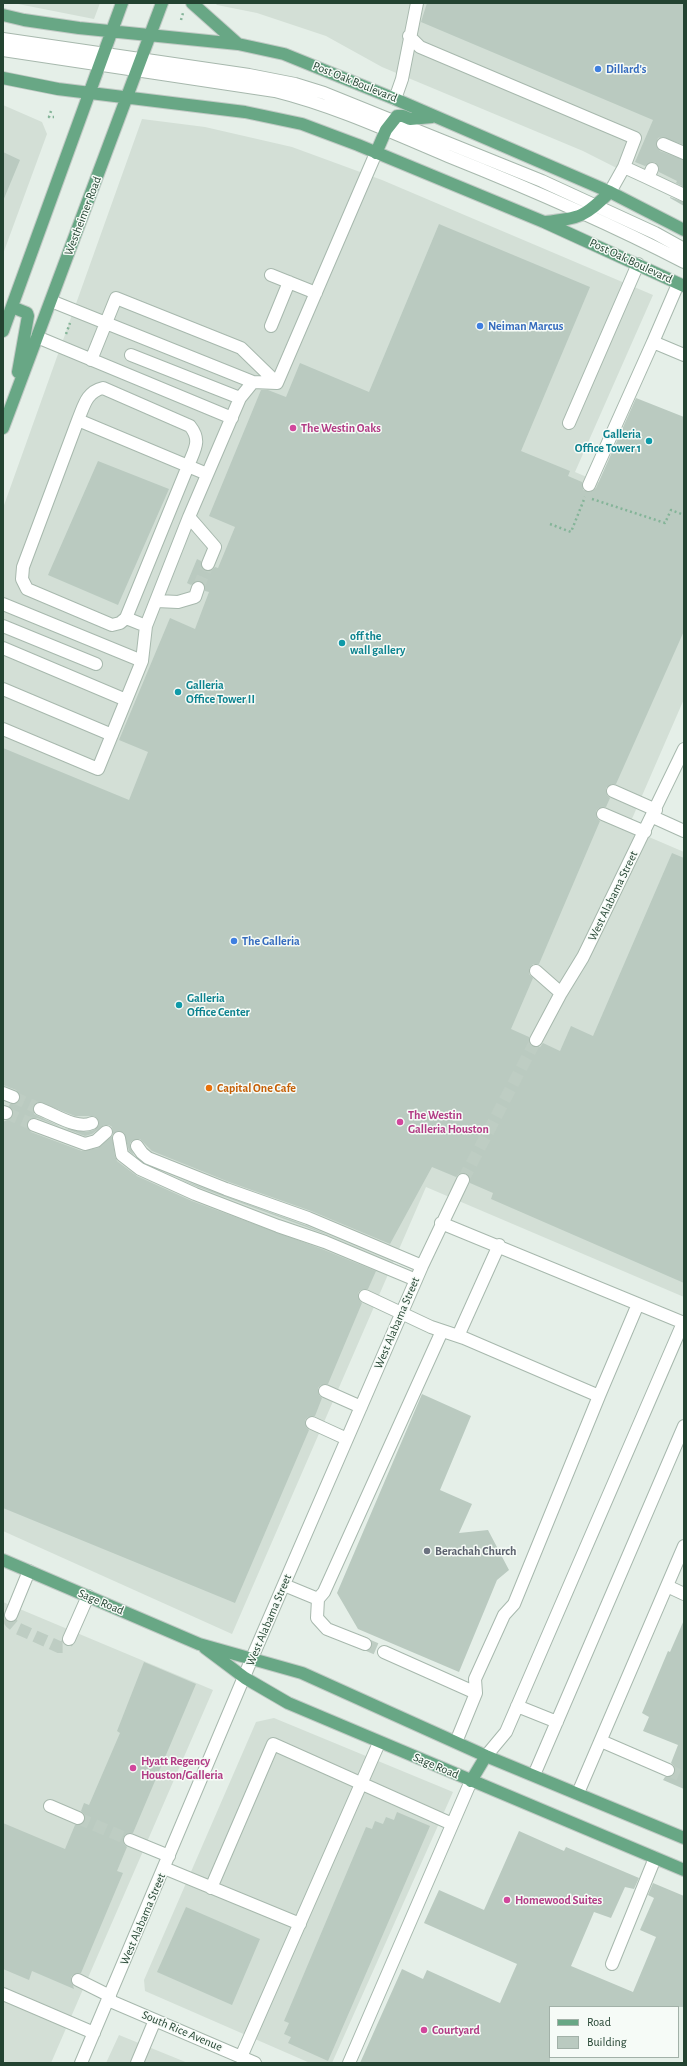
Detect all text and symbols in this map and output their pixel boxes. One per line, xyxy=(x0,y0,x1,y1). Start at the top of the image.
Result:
street label: Post Oak Boulevard xyxy=(311,59,399,105)
place label: Dillard's xyxy=(606,62,646,76)
marker: Dillard's xyxy=(593,64,603,74)
street label: Westheimer Road xyxy=(61,174,105,258)
street label: Post Oak Boulevard xyxy=(587,236,675,286)
place label: Neiman Marcus xyxy=(488,319,563,333)
marker: Neiman Marcus xyxy=(475,321,485,331)
place label: The Westin Oaks xyxy=(301,421,381,435)
marker: The Westin Oaks xyxy=(288,423,298,433)
place label: Galleria Office Tower 1 xyxy=(575,427,641,455)
marker: Galleria Office Tower 1 xyxy=(644,436,654,446)
place label: off the wall gallery xyxy=(350,629,405,657)
marker: off the wall gallery xyxy=(337,638,347,648)
place label: Galleria Office Tower II xyxy=(186,678,255,706)
marker: Galleria Office Tower II xyxy=(173,687,183,697)
street label: West Alabama Street xyxy=(585,849,641,943)
place label: The Galleria xyxy=(242,934,300,948)
marker: The Galleria xyxy=(229,936,239,946)
place label: Galleria Office Center xyxy=(187,991,250,1019)
marker: Galleria Office Center xyxy=(174,1000,184,1010)
place label: Capital One Cafe xyxy=(217,1081,296,1095)
marker: Capital One Cafe xyxy=(204,1083,214,1093)
place label: The Westin Galleria Houston xyxy=(408,1108,489,1136)
marker: The Westin Galleria Houston xyxy=(395,1117,405,1127)
street label: West Alabama Street xyxy=(371,1275,423,1371)
place label: Berachah Church xyxy=(435,1544,516,1558)
marker: Berachah Church xyxy=(422,1546,432,1556)
street label: West Alabama Street xyxy=(243,1572,295,1668)
street label: Sage Road xyxy=(76,1586,126,1618)
street label: Sage Road xyxy=(411,1750,461,1782)
place label: Hyatt Regency Houston/Galleria xyxy=(141,1754,223,1782)
marker: Hyatt Regency Houston/Galleria xyxy=(128,1763,138,1773)
street label: West Alabama Street xyxy=(117,1871,169,1967)
place label: Homewood Suites xyxy=(515,1893,602,1907)
marker: Homewood Suites xyxy=(502,1895,512,1905)
legend xyxy=(549,2006,679,2058)
street label: South Rice Avenue xyxy=(140,2008,224,2054)
text: Road xyxy=(587,2016,611,2028)
place label: Courtyard xyxy=(432,2023,480,2037)
marker: Courtyard xyxy=(419,2025,429,2035)
text: Building xyxy=(587,2036,627,2048)

